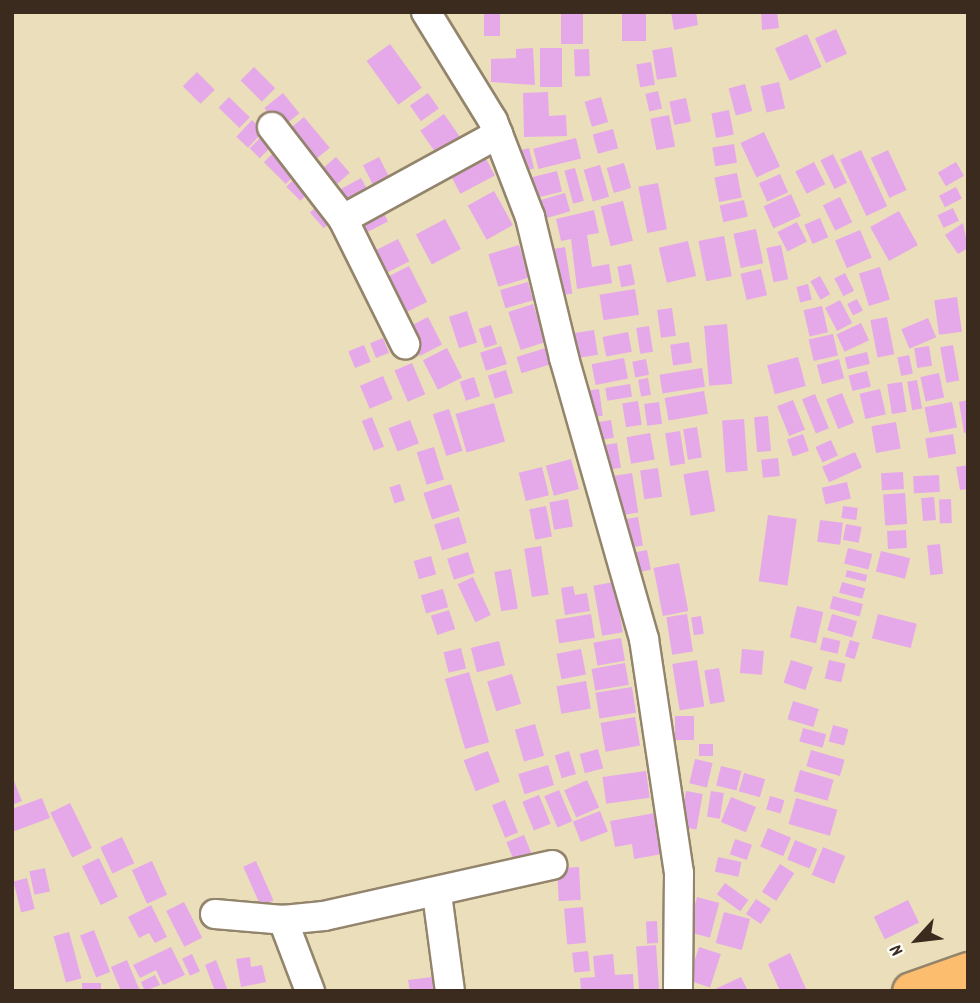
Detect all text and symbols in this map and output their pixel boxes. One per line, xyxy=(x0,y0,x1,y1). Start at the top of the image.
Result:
north arrow xyxy=(882,905,952,975)
text: N xyxy=(884,939,912,960)

